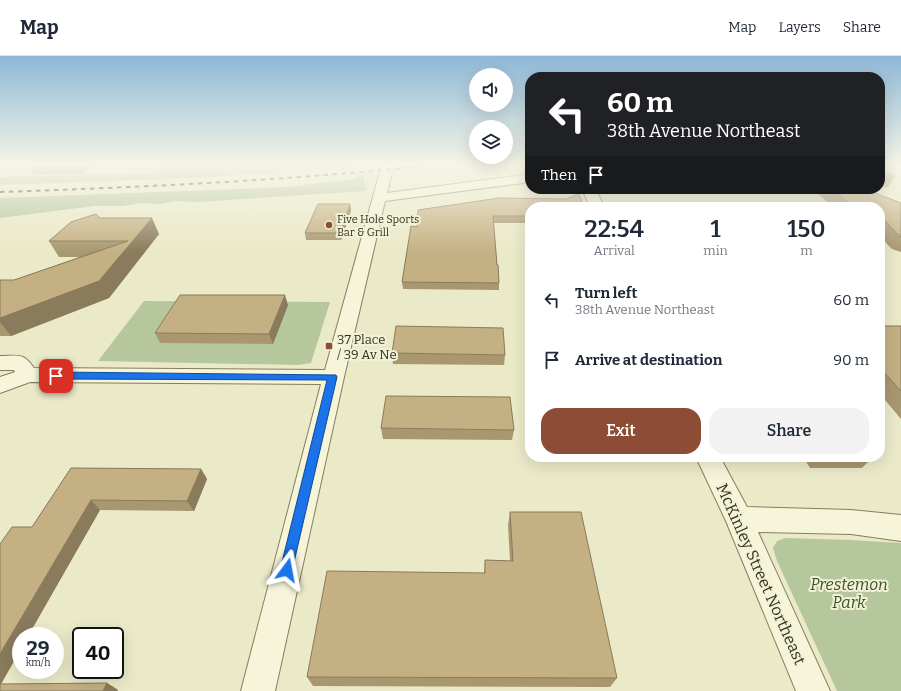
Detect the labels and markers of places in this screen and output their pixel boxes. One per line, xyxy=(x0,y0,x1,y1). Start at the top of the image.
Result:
place label: Five Hole Sports Bar & Grill xyxy=(337,213,419,239)
marker: Five Hole Sports Bar & Grill xyxy=(324,220,334,230)
place label: 37 Place / 39 Av Ne xyxy=(337,332,397,362)
marker: 37 Place / 39 Av Ne xyxy=(324,341,334,351)
pin xyxy=(39,359,73,393)

